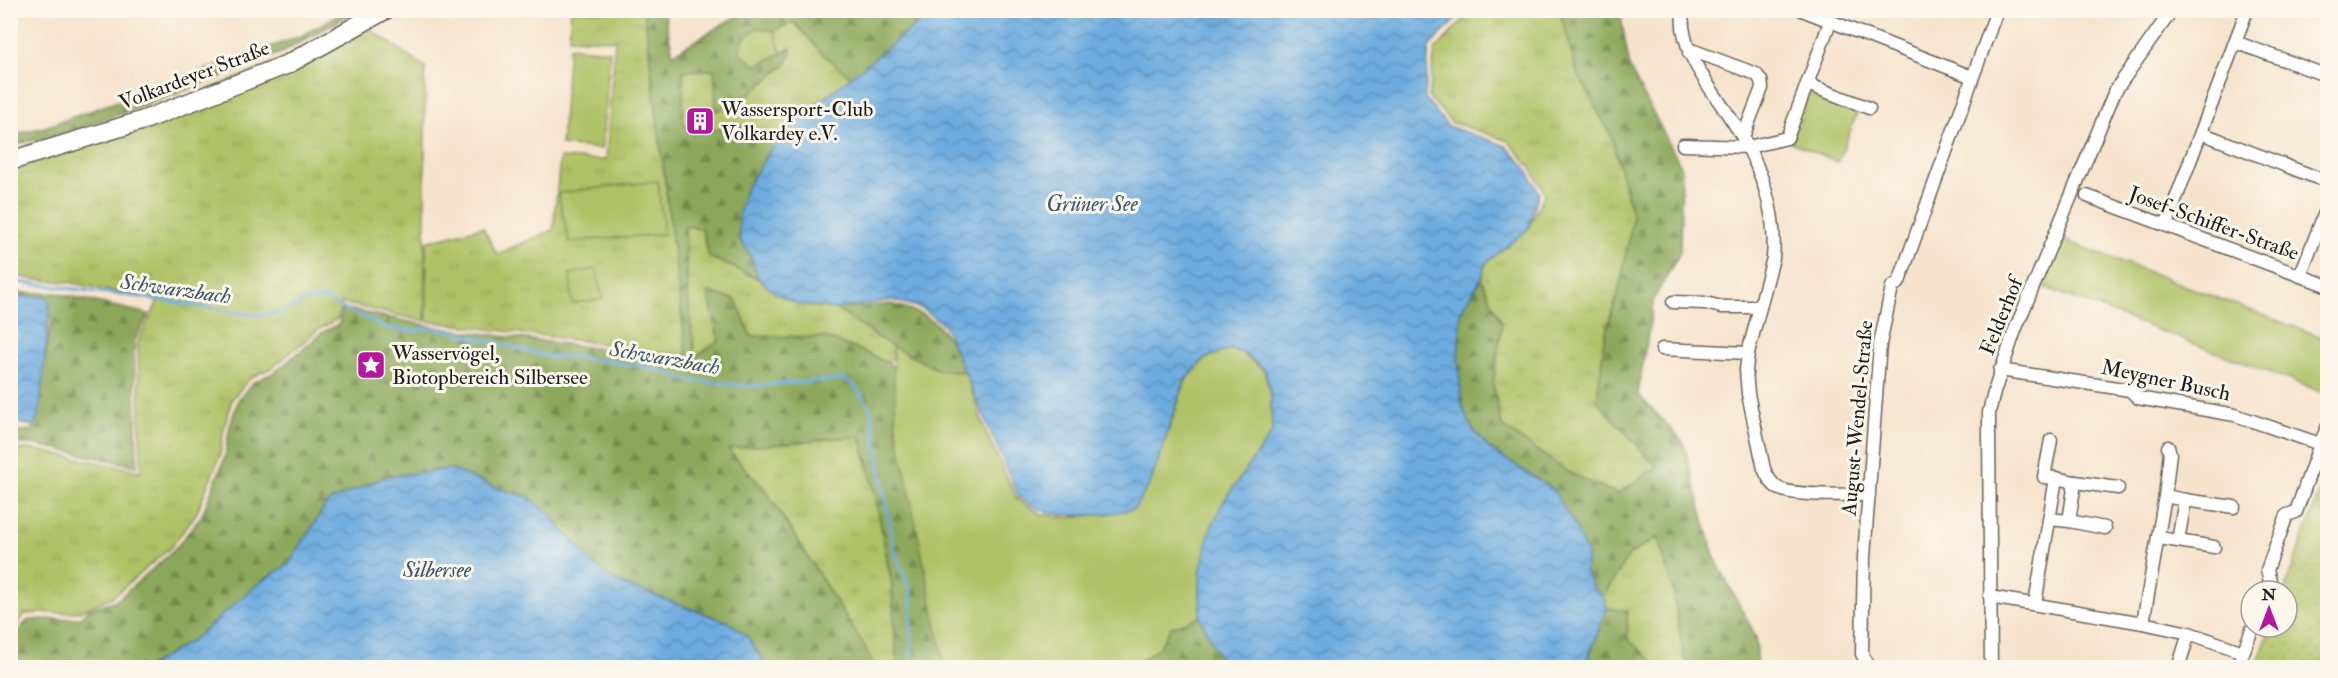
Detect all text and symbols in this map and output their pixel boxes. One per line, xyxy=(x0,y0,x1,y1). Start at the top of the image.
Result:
street label: Volkardeyer Straße xyxy=(115,34,273,117)
place label: Wassersport-Club Volkardey e.V. xyxy=(720,96,873,147)
building icon: Wassersport-Club Volkardey e.V. xyxy=(684,105,716,137)
street label: Josef-Schiffer-Straße xyxy=(2124,180,2303,267)
water label: Grüner See xyxy=(1046,190,1138,218)
water label: Schwarzbach xyxy=(118,267,233,311)
street label: Felderhof xyxy=(1974,270,2030,359)
street label: August-Wendel-Straße xyxy=(1835,319,1880,518)
water label: Schwarzbach xyxy=(607,334,722,381)
place label: Wasservögel, Biotopbereich Silbersee xyxy=(391,340,588,391)
place icon: Wasservögel, Biotopbereich Silbersee xyxy=(355,349,387,381)
street label: Meygner Busch xyxy=(2099,354,2233,407)
water label: Silbersee xyxy=(402,556,472,584)
north arrow xyxy=(2239,579,2299,639)
text: N xyxy=(2261,585,2277,605)

